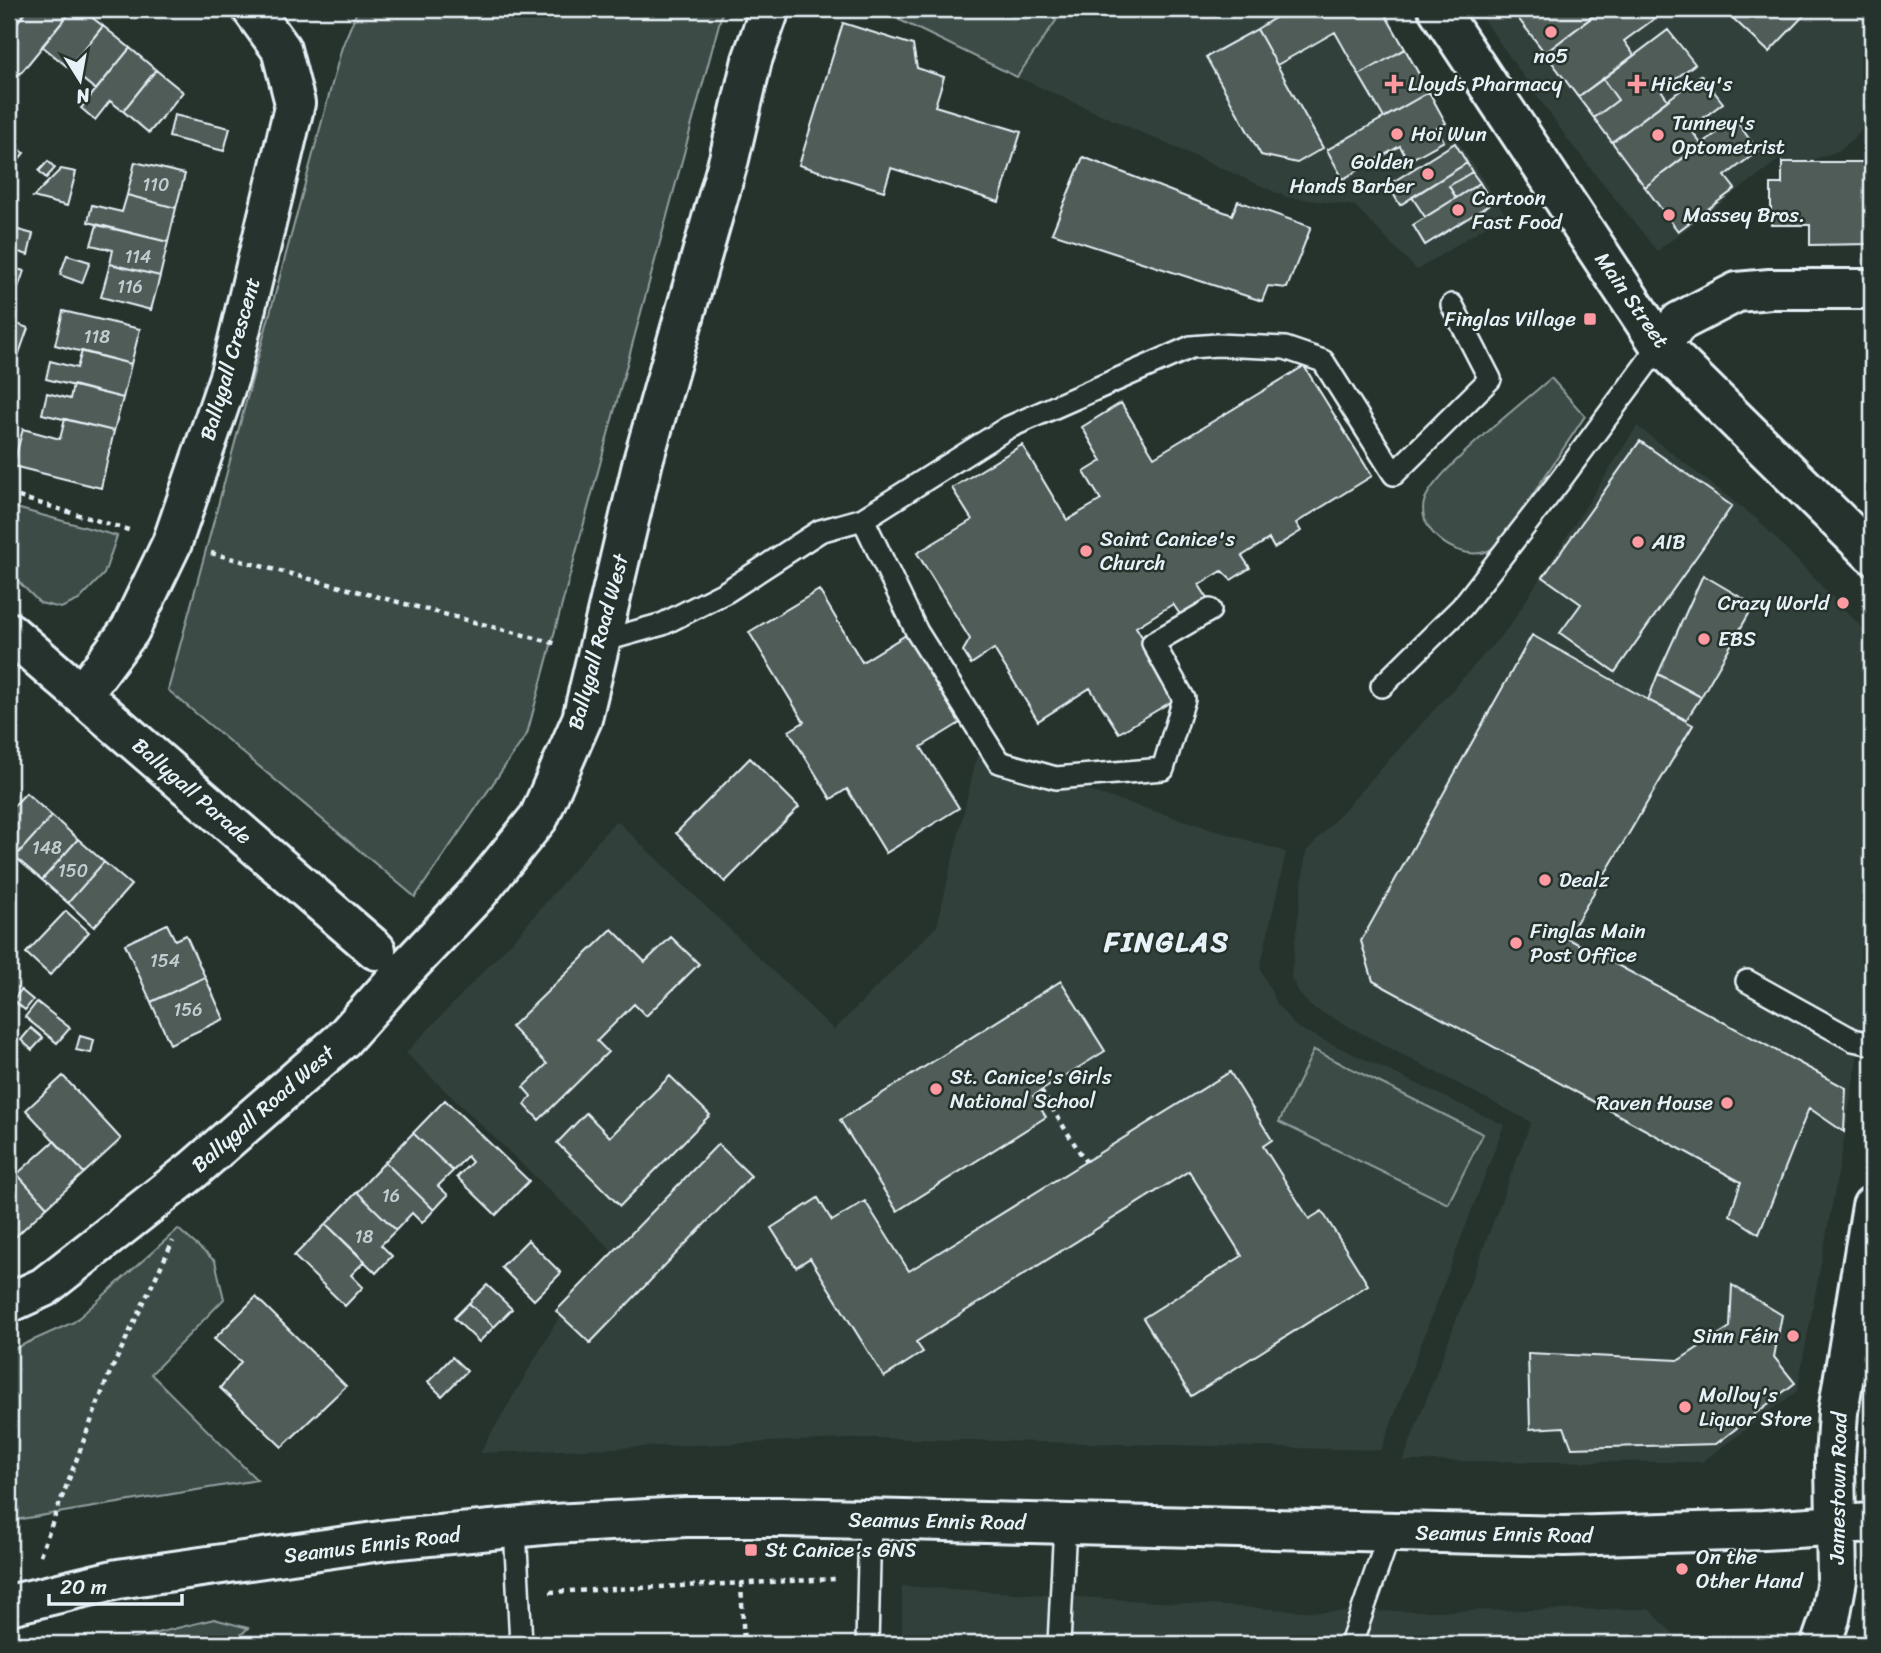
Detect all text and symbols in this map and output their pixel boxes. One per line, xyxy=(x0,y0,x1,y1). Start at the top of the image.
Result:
marker: no5 xyxy=(1543,24,1559,40)
place label: no5 xyxy=(1534,37,1569,75)
north arrow xyxy=(46,46,116,116)
place label: Lloyds Pharmacy xyxy=(1408,65,1562,103)
place label: Hickey's xyxy=(1651,65,1733,103)
marker: Lloyds Pharmacy xyxy=(1386,76,1402,92)
marker: Hickey's xyxy=(1629,76,1645,92)
text: N xyxy=(73,79,94,114)
place label: Tunney's Optometrist xyxy=(1672,104,1785,166)
place label: Hoi Wun xyxy=(1411,115,1487,153)
marker: Hoi Wun xyxy=(1389,126,1405,142)
marker: Tunney's Optometrist xyxy=(1650,127,1666,143)
place label: Golden Hands Barber xyxy=(1290,143,1415,205)
marker: Golden Hands Barber xyxy=(1420,166,1436,182)
house number: 110 xyxy=(143,169,169,201)
place label: Cartoon Fast Food xyxy=(1472,179,1564,241)
place label: Massey Bros. xyxy=(1683,196,1805,234)
marker: Cartoon Fast Food xyxy=(1450,202,1466,218)
marker: Massey Bros. xyxy=(1661,207,1677,223)
house number: 114 xyxy=(125,241,151,273)
street label: Main Street xyxy=(1585,244,1679,356)
house number: 116 xyxy=(117,271,143,303)
street label: Ballygall Crescent xyxy=(189,273,271,445)
place label: Finglas Village xyxy=(1444,300,1576,338)
marker: Finglas Village xyxy=(1582,311,1598,327)
house number: 118 xyxy=(84,321,110,353)
place label: Saint Canice's Church xyxy=(1100,520,1235,582)
place label: AIB xyxy=(1651,523,1686,561)
marker: AIB xyxy=(1630,534,1646,550)
marker: Saint Canice's Church xyxy=(1078,543,1094,559)
street label: Ballygall Road West xyxy=(556,548,640,734)
place label: Crazy World xyxy=(1718,584,1831,622)
marker: Crazy World xyxy=(1835,595,1851,611)
place label: EBS xyxy=(1718,620,1756,658)
marker: EBS xyxy=(1696,631,1712,647)
street label: Ballygall Parade xyxy=(123,728,261,854)
house number: 148 xyxy=(32,832,62,864)
house number: 150 xyxy=(58,855,88,887)
place label: Dealz xyxy=(1559,861,1610,899)
marker: Dealz xyxy=(1537,872,1553,888)
place label: Finglas Main Post Office xyxy=(1530,912,1646,974)
district label: FINGLAS xyxy=(1103,917,1230,966)
marker: Finglas Main Post Office xyxy=(1508,935,1524,951)
house number: 154 xyxy=(150,945,180,977)
house number: 156 xyxy=(174,994,202,1026)
street label: Ballygall Road West xyxy=(182,1034,345,1183)
place label: St. Canice's Girls National School xyxy=(950,1058,1112,1120)
marker: St. Canice's Girls National School xyxy=(928,1081,944,1097)
place label: Raven House xyxy=(1596,1084,1713,1122)
marker: Raven House xyxy=(1719,1095,1735,1111)
house number: 16 xyxy=(382,1180,400,1212)
house number: 18 xyxy=(355,1221,373,1253)
place label: Sinn Féin xyxy=(1692,1317,1779,1355)
marker: Sinn Féin xyxy=(1785,1328,1801,1344)
place label: Molloy's Liquor Store xyxy=(1699,1376,1812,1438)
marker: Molloy's Liquor Store xyxy=(1677,1399,1693,1415)
street label: Jamestown Road xyxy=(1818,1410,1858,1565)
street label: Seamus Ennis Road xyxy=(848,1500,1028,1542)
street label: Seamus Ennis Road xyxy=(1415,1513,1595,1555)
street label: Seamus Ennis Road xyxy=(282,1515,464,1575)
place label: St Canice's GNS xyxy=(765,1531,916,1569)
place label: On the Other Hand xyxy=(1696,1538,1804,1600)
marker: St Canice's GNS xyxy=(743,1542,759,1558)
marker: On the Other Hand xyxy=(1674,1561,1690,1577)
scale bar xyxy=(49,1562,182,1606)
text: 20 m xyxy=(60,1568,107,1606)

